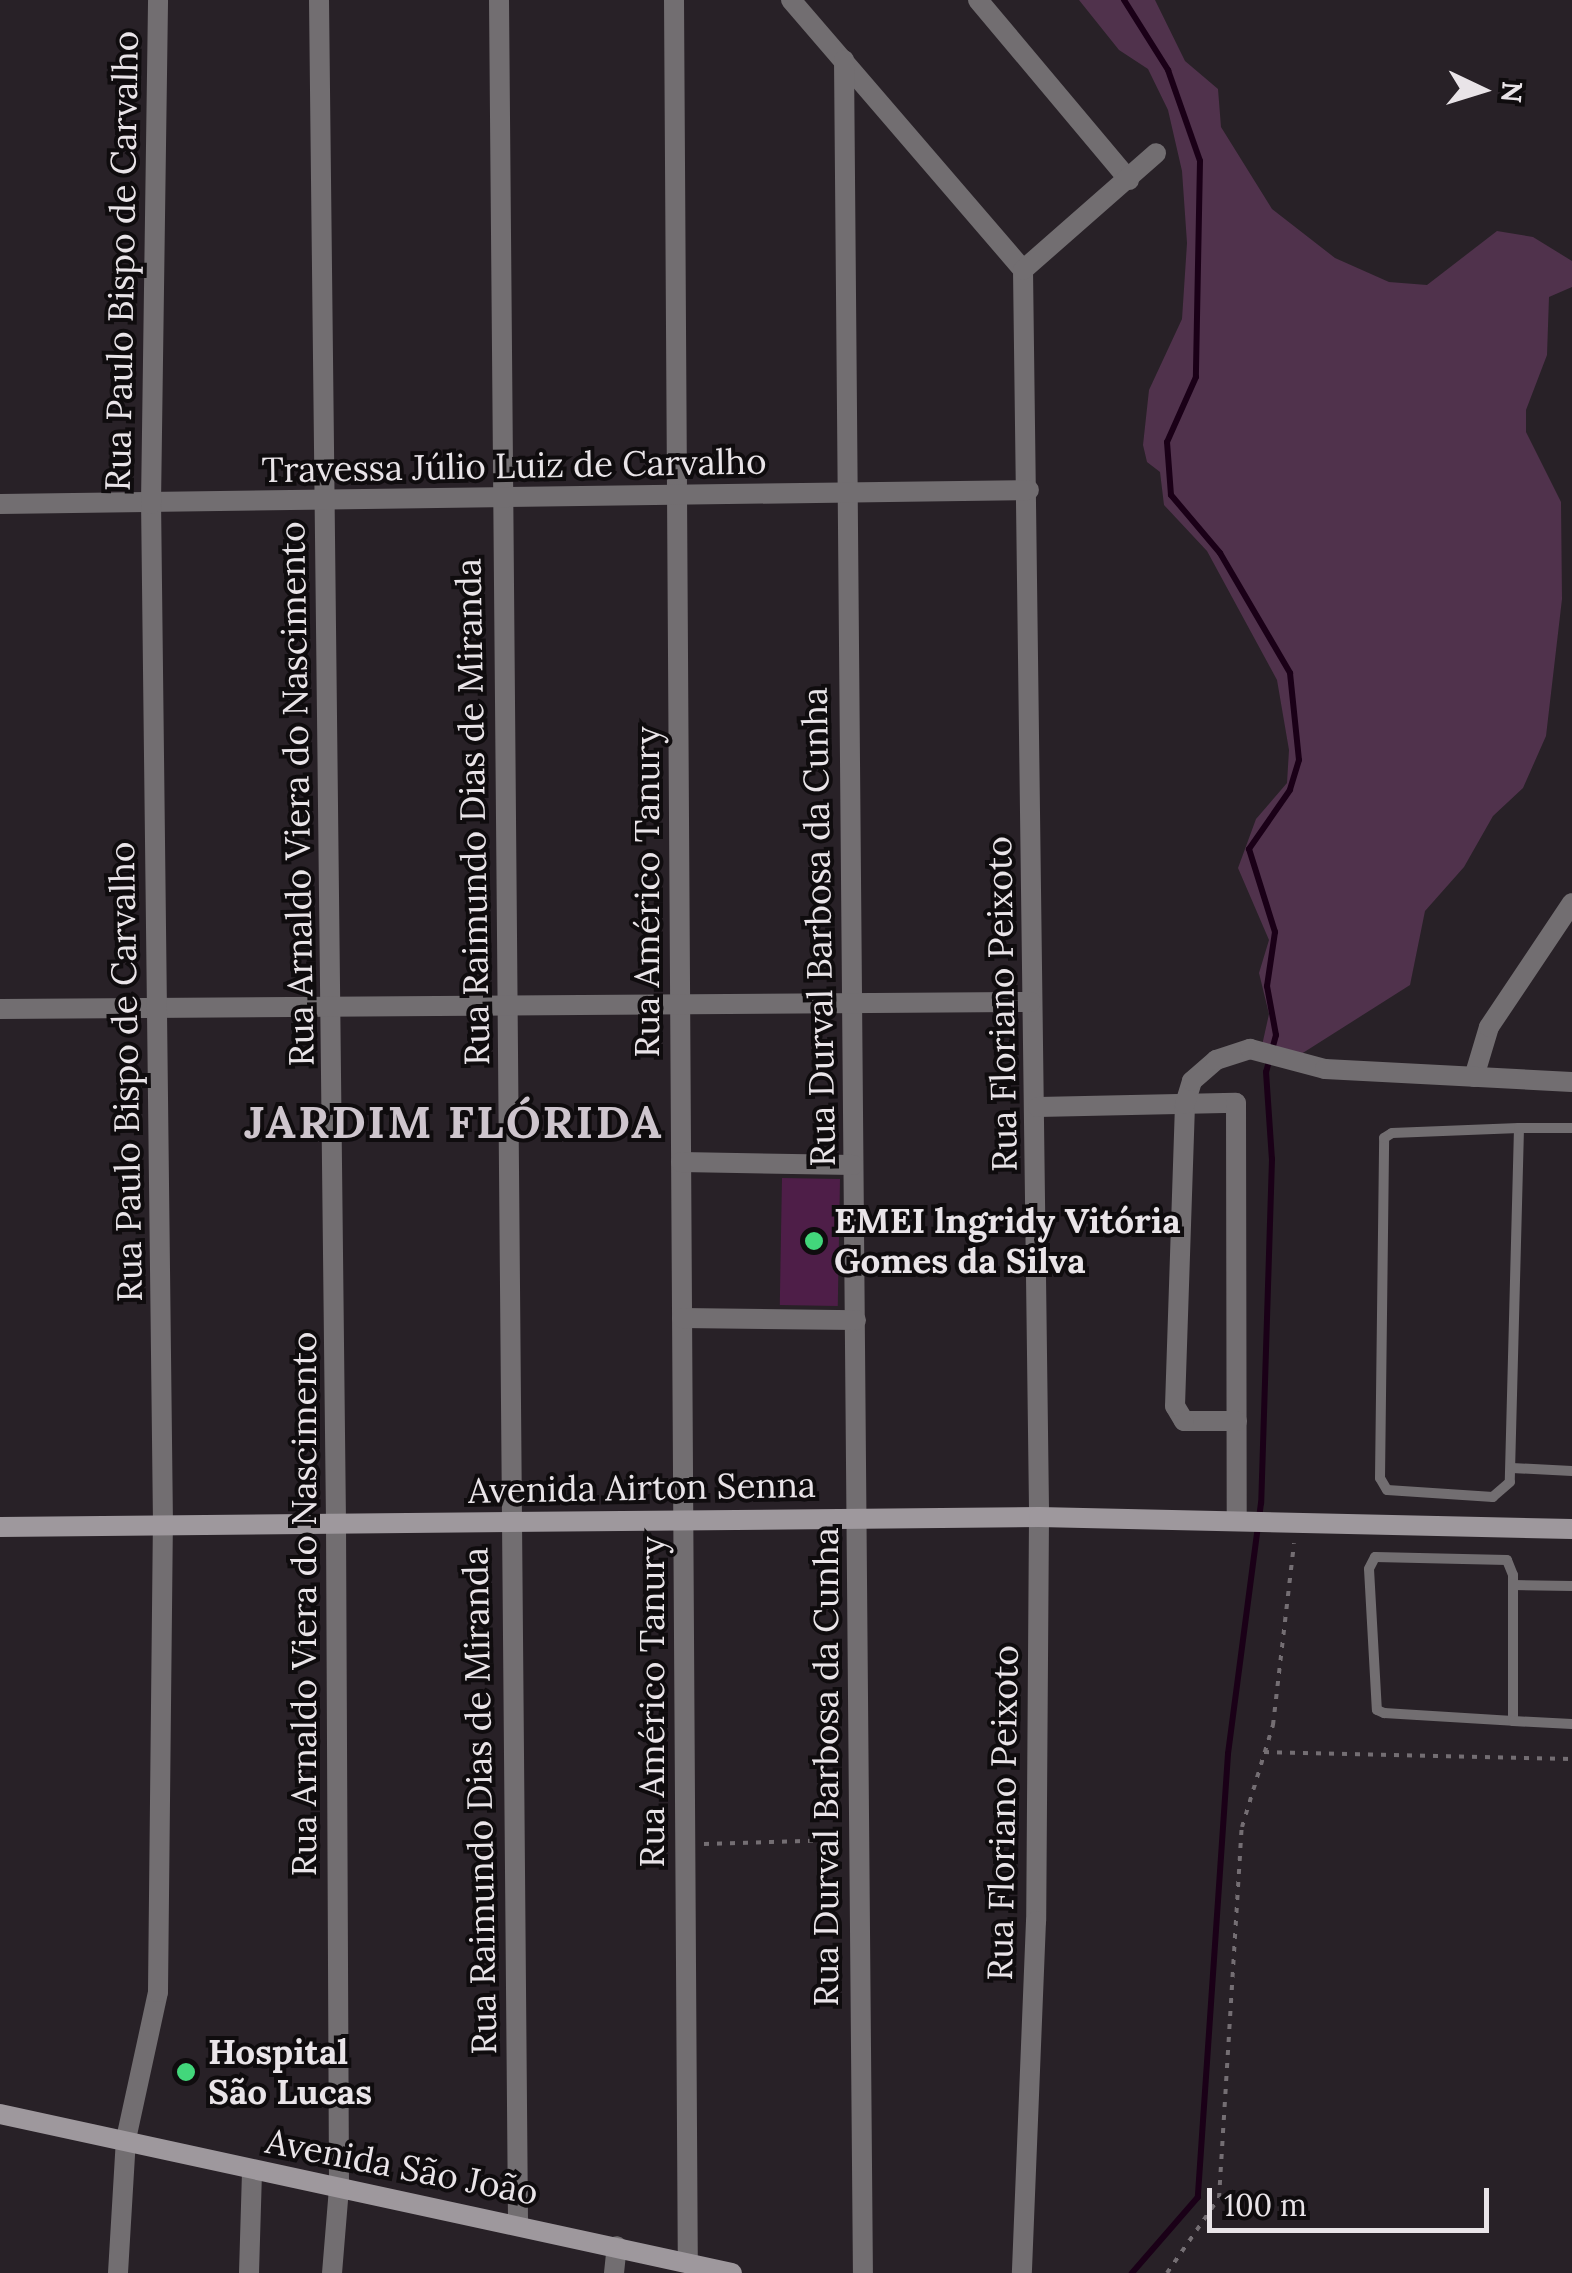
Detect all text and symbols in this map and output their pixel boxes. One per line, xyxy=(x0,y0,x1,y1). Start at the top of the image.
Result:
street label: Rua Paulo Bispo de Carvalho xyxy=(97,30,147,492)
north arrow xyxy=(1432,40,1532,140)
text: N xyxy=(1493,80,1531,104)
street label: Travessa Júlio Luiz de Carvalho xyxy=(261,441,767,491)
street label: Rua Arnaldo Viera do Nascimento xyxy=(271,521,323,1067)
street label: Rua Raimundo Dias de Miranda xyxy=(448,558,498,1066)
street label: Rua Durval Barbosa da Cunha xyxy=(794,687,844,1167)
street label: Rua Américo Tanury xyxy=(626,726,668,1058)
street label: Rua Floriano Peixoto xyxy=(978,836,1026,1172)
street label: Rua Paulo Bispo de Carvalho xyxy=(101,841,151,1303)
district label: JARDIM FLÓRIDA xyxy=(244,1095,664,1149)
place label: EMEI lngridy Vitória Gomes da Silva xyxy=(834,1200,1181,1282)
marker: EMEI lngridy Vitória Gomes da Silva xyxy=(803,1230,825,1252)
street label: Rua Arnaldo Viera do Nascimento xyxy=(283,1332,325,1876)
street label: Avenida Airton Senna xyxy=(468,1464,816,1512)
street label: Rua Durval Barbosa da Cunha xyxy=(805,1527,847,2007)
street label: Rua Américo Tanury xyxy=(631,1536,673,1868)
street label: Rua Raimundo Dias de Miranda xyxy=(455,1547,505,2055)
street label: Rua Floriano Peixoto xyxy=(979,1645,1027,1981)
place label: Hospital São Lucas xyxy=(208,2031,372,2113)
marker: Hospital São Lucas xyxy=(173,2059,199,2085)
street label: Avenida São João xyxy=(262,2120,542,2214)
scale bar xyxy=(1212,2168,1494,2230)
text: 100 m xyxy=(1224,2186,1307,2224)

